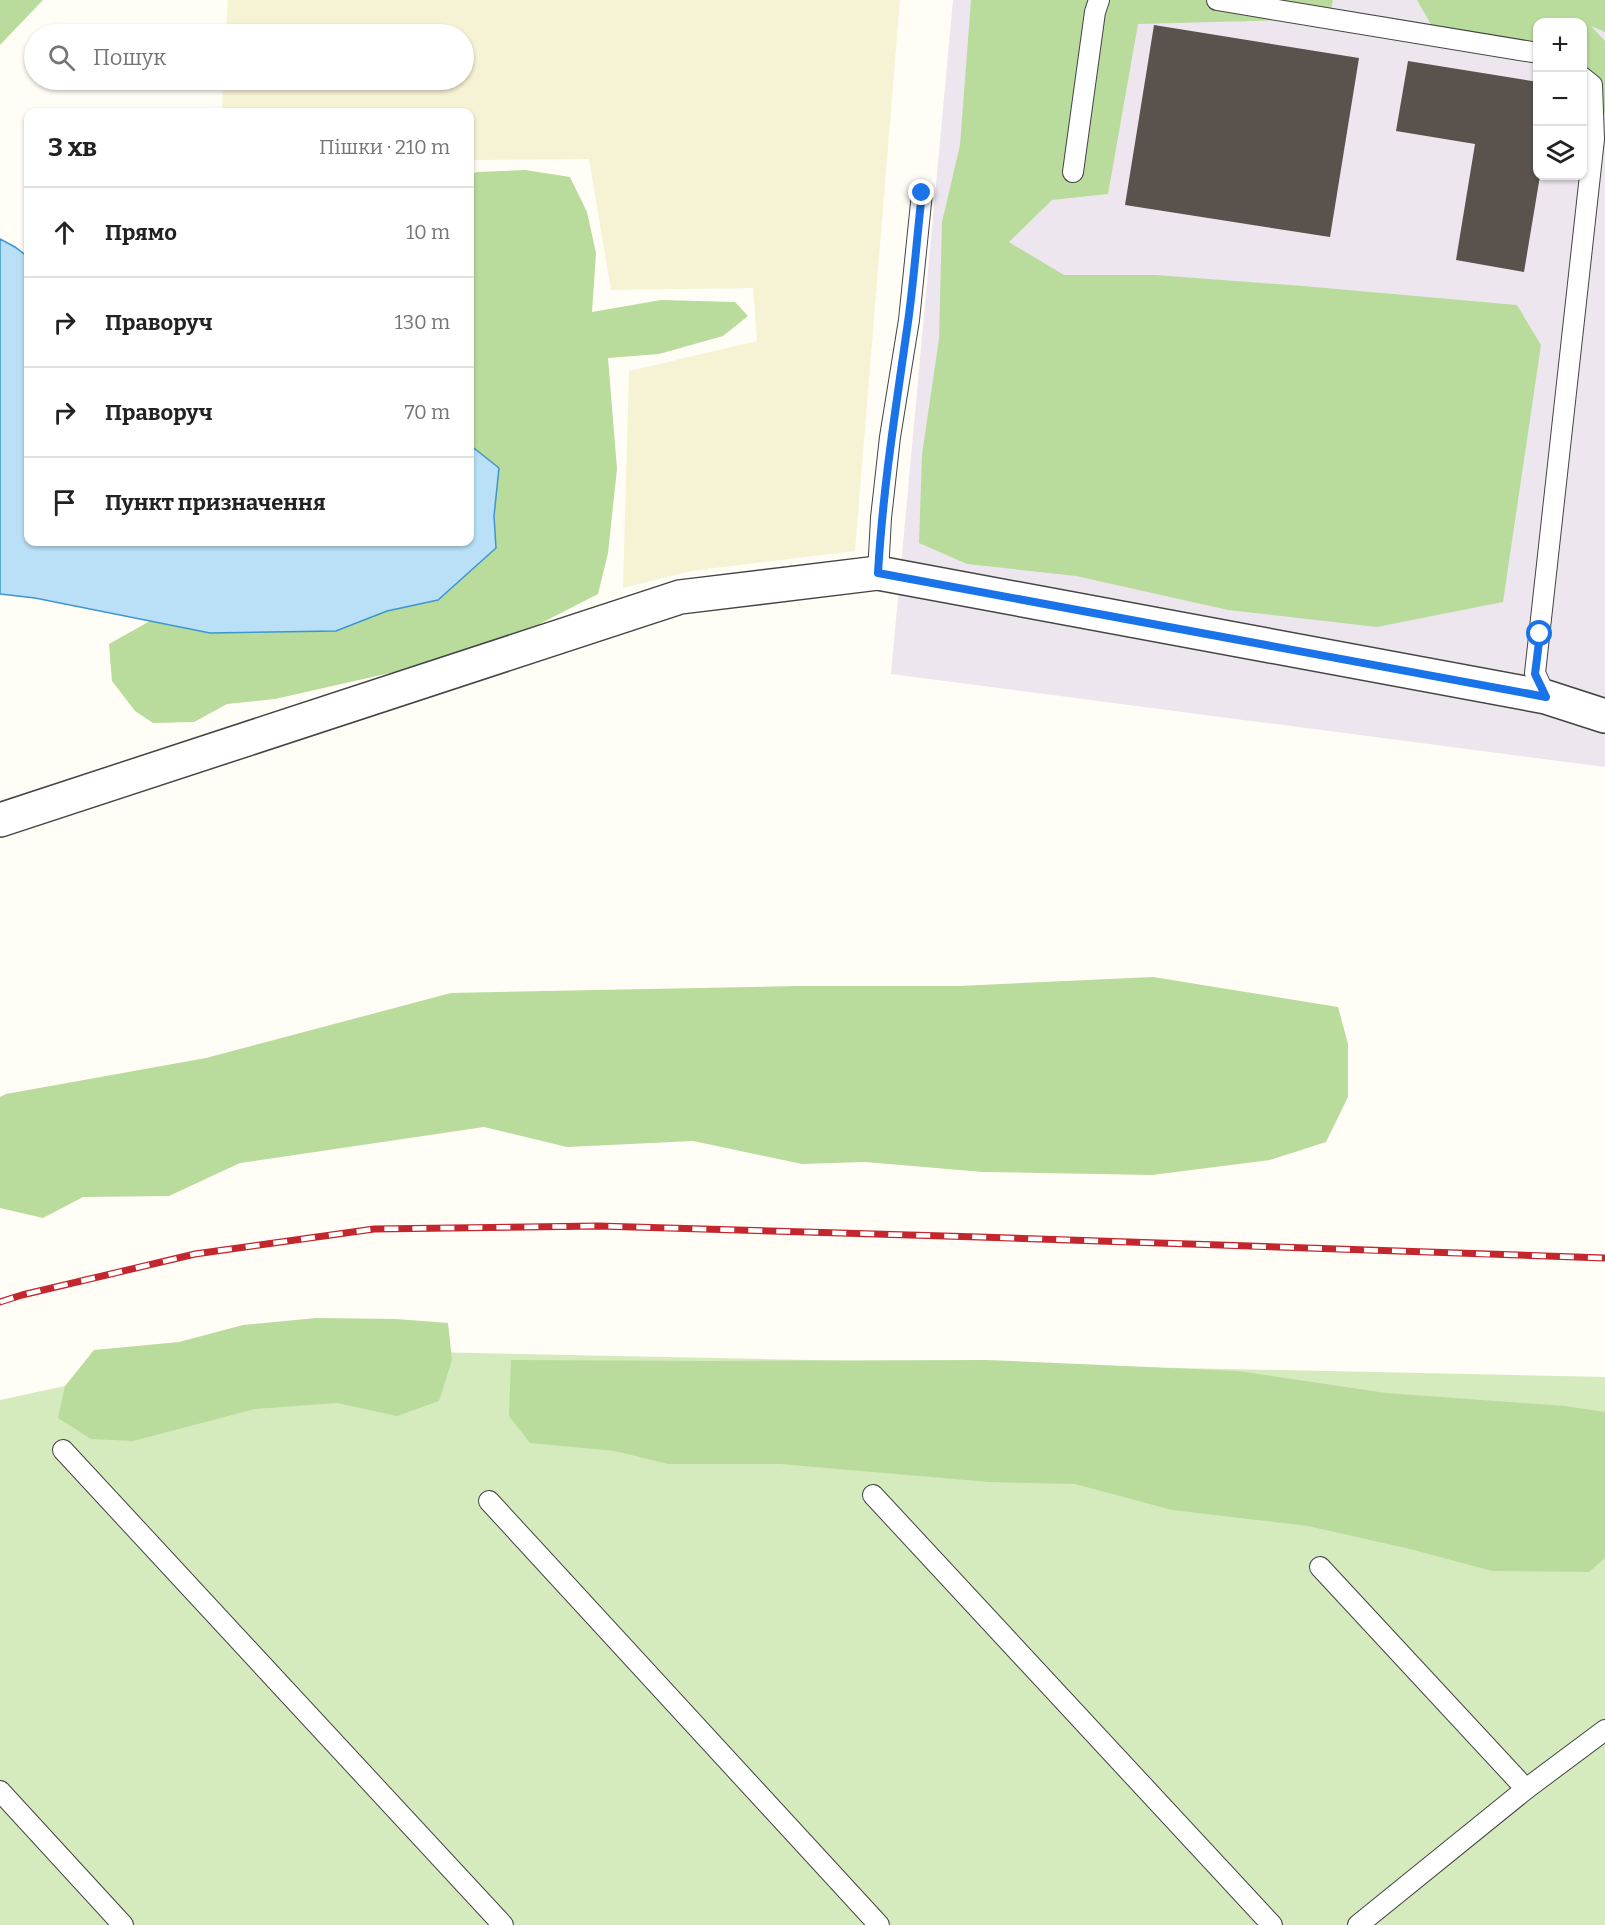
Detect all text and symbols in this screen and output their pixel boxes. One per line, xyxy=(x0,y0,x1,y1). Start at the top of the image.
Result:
map controls xyxy=(1533,18,1587,180)
button: + xyxy=(1533,18,1587,72)
search box xyxy=(24,24,474,90)
icon: search xyxy=(45,41,78,74)
text: Пошук xyxy=(93,44,166,71)
button: − xyxy=(1533,72,1587,126)
button: layers xyxy=(1533,126,1587,180)
text: 3 хв xyxy=(48,132,97,163)
text: Пішки · 210 m xyxy=(319,135,450,159)
route end xyxy=(908,179,934,205)
icon: ahead xyxy=(48,216,81,249)
text: Прямо xyxy=(105,219,177,246)
text: 10 m xyxy=(406,220,450,244)
icon: right xyxy=(48,306,81,339)
text: Праворуч xyxy=(105,309,213,336)
text: 130 m xyxy=(395,310,450,334)
icon: right xyxy=(48,396,81,429)
text: Праворуч xyxy=(105,399,213,426)
text: 70 m xyxy=(404,400,450,424)
icon: arrive xyxy=(48,486,81,519)
text: Пункт призначення xyxy=(105,489,326,516)
route start xyxy=(1526,620,1552,646)

